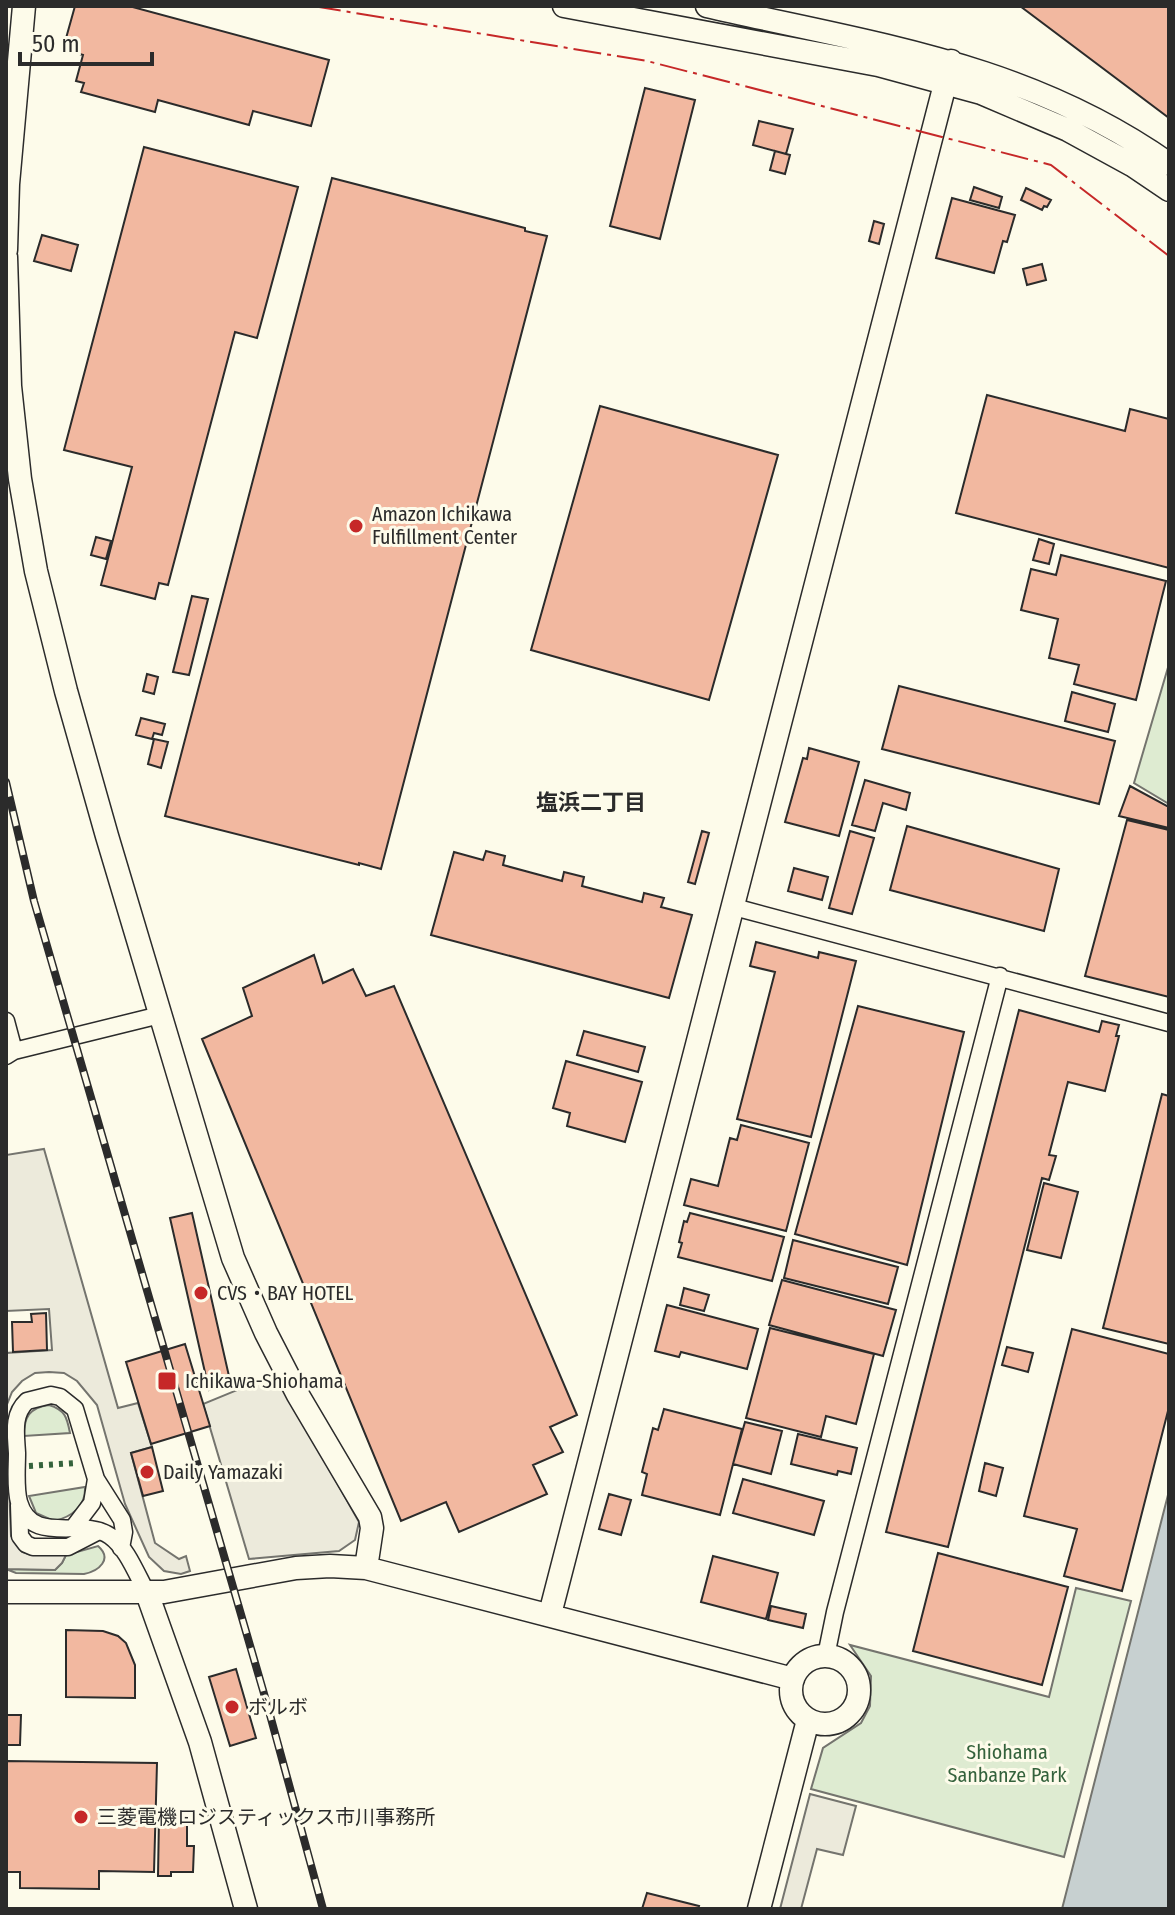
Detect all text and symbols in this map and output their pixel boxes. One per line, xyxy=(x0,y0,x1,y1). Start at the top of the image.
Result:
scale bar xyxy=(20,16,152,66)
text: 50 m xyxy=(32,30,80,58)
place label: Amazon Ichikawa Fulfillment Center xyxy=(372,502,517,549)
marker: Amazon Ichikawa Fulfillment Center xyxy=(347,517,365,535)
district label: 塩浜二丁目 xyxy=(536,789,646,816)
place label: CVS・BAY HOTEL xyxy=(217,1281,354,1305)
marker: CVS・BAY HOTEL xyxy=(192,1284,210,1302)
place label: Ichikawa-Shiohama xyxy=(185,1369,344,1393)
marker: Ichikawa-Shiohama xyxy=(156,1370,178,1392)
place label: Daily Yamazaki xyxy=(163,1460,283,1484)
marker: Daily Yamazaki xyxy=(138,1463,156,1481)
place label: ボルボ xyxy=(248,1695,308,1719)
marker: ボルボ xyxy=(223,1698,241,1716)
park label: Shiohama Sanbanze Park xyxy=(948,1740,1067,1787)
place label: 三菱電機ロジスティックス市川事務所 xyxy=(97,1805,435,1829)
marker: 三菱電機ロジスティックス市川事務所 xyxy=(72,1808,90,1826)

